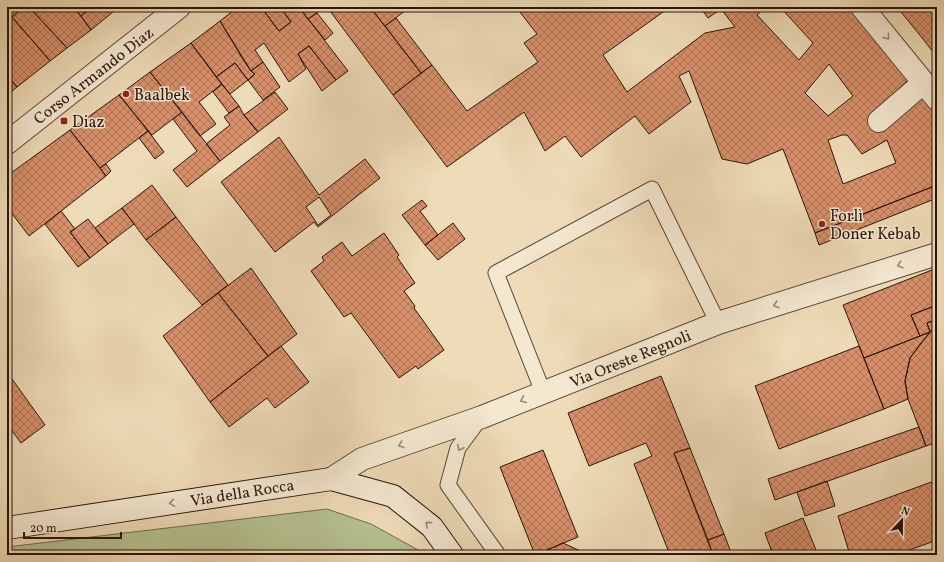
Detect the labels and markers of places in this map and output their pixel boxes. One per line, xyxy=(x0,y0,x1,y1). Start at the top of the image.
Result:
place label: Baalbek xyxy=(134,85,190,107)
marker: Baalbek xyxy=(121,89,131,99)
place label: Diaz xyxy=(72,111,104,131)
marker: Diaz xyxy=(59,116,69,126)
place label: Forlì Doner Kebab xyxy=(830,206,921,246)
marker: Forlì Doner Kebab xyxy=(817,219,827,229)

